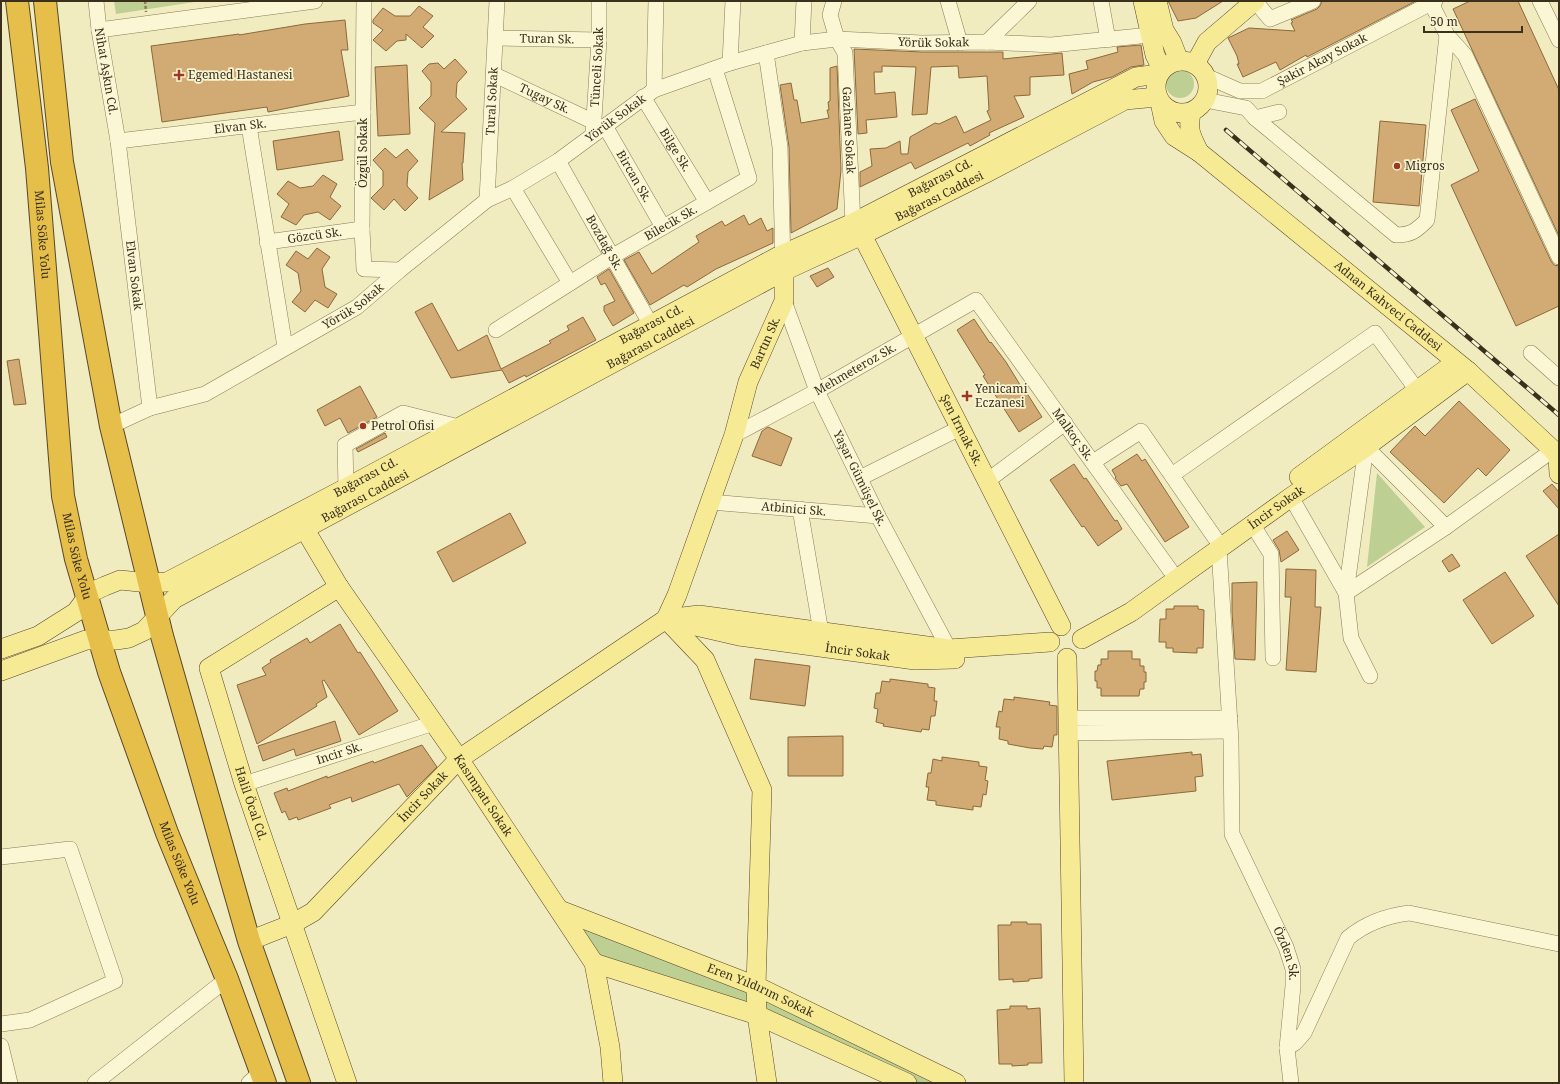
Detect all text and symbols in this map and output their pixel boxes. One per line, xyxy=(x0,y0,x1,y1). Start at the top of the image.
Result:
scale bar xyxy=(1424,8,1522,34)
text: 50 m xyxy=(1430,13,1458,30)
street label: Nihat Aşkın Cd. xyxy=(91,26,122,116)
street label: Tünceli Sokak xyxy=(586,26,607,108)
street label: Şakir Akay Sokak xyxy=(1274,28,1371,90)
street label: Turan Sk. xyxy=(520,29,574,48)
street label: Yörük Sokak xyxy=(897,33,970,51)
place label: Egemed Hastanesi xyxy=(188,66,293,83)
street label: Tural Sokak xyxy=(481,66,502,136)
marker: Egemed Hastanesi xyxy=(173,69,185,81)
street label: Tugay Sk. xyxy=(517,79,573,117)
street label: Gazhane Sokak xyxy=(839,86,860,175)
street label: Yörük Sokak xyxy=(581,89,650,147)
street label: Elvan Sk. xyxy=(213,115,267,138)
street label: Özgül Sokak xyxy=(354,117,371,188)
street label: Bilge Sk. xyxy=(656,125,695,175)
street label: Bircan Sk. xyxy=(613,147,656,205)
street label: Bağarası Cd. xyxy=(905,154,975,201)
place label: Migros xyxy=(1405,157,1445,174)
marker: Migros xyxy=(1392,161,1402,171)
street label: Bağarası Caddesi xyxy=(892,167,986,225)
street label: Milas Söke Yolu xyxy=(31,190,55,280)
street label: Bilecik Sk. xyxy=(641,201,700,244)
street label: Bozdağ Sk. xyxy=(582,212,627,273)
street label: Gözcü Sk. xyxy=(286,223,343,247)
street label: Elvan Sokak xyxy=(122,239,147,312)
street label: Adnan Kahveci Caddesi xyxy=(1331,256,1446,355)
street label: Yörük Sokak xyxy=(318,278,388,334)
street label: Bağarası Cd. xyxy=(616,300,686,348)
street label: Bağarası Caddesi xyxy=(603,312,697,373)
street label: Bartın Sk. xyxy=(746,314,784,372)
street label: Mehmeteroz Sk. xyxy=(811,338,899,399)
place label: Yenicami Eczanesi xyxy=(974,380,1028,411)
street label: Şen Irmak Sk. xyxy=(936,391,987,469)
marker: Yenicami Eczanesi xyxy=(962,391,972,401)
street label: Malkoç Sk. xyxy=(1048,405,1098,464)
place label: Petrol Ofisi xyxy=(371,417,435,434)
marker: Petrol Ofisi xyxy=(358,421,368,431)
street label: Yaşar Gümüşel Sk. xyxy=(829,426,891,529)
street label: Bağarası Cd. xyxy=(331,453,400,501)
street label: Bağarası Caddesi xyxy=(318,465,412,526)
street label: İncir Sokak xyxy=(1245,481,1308,533)
street label: Atbinici Sk. xyxy=(761,497,827,520)
street label: Milas Söke Yolu xyxy=(59,511,96,602)
street label: İncir Sokak xyxy=(824,639,892,665)
street label: Incir Sk. xyxy=(314,738,364,768)
street label: Kasımpatı Sokak xyxy=(450,751,517,840)
street label: Halil Öcal Cd. xyxy=(231,764,272,843)
street label: İncir Sokak xyxy=(394,766,452,826)
street label: Milas Söke Yolu xyxy=(155,819,205,908)
street label: Özden Sk. xyxy=(1269,923,1302,980)
street label: Eren Yıldırım Sokak xyxy=(705,959,818,1021)

